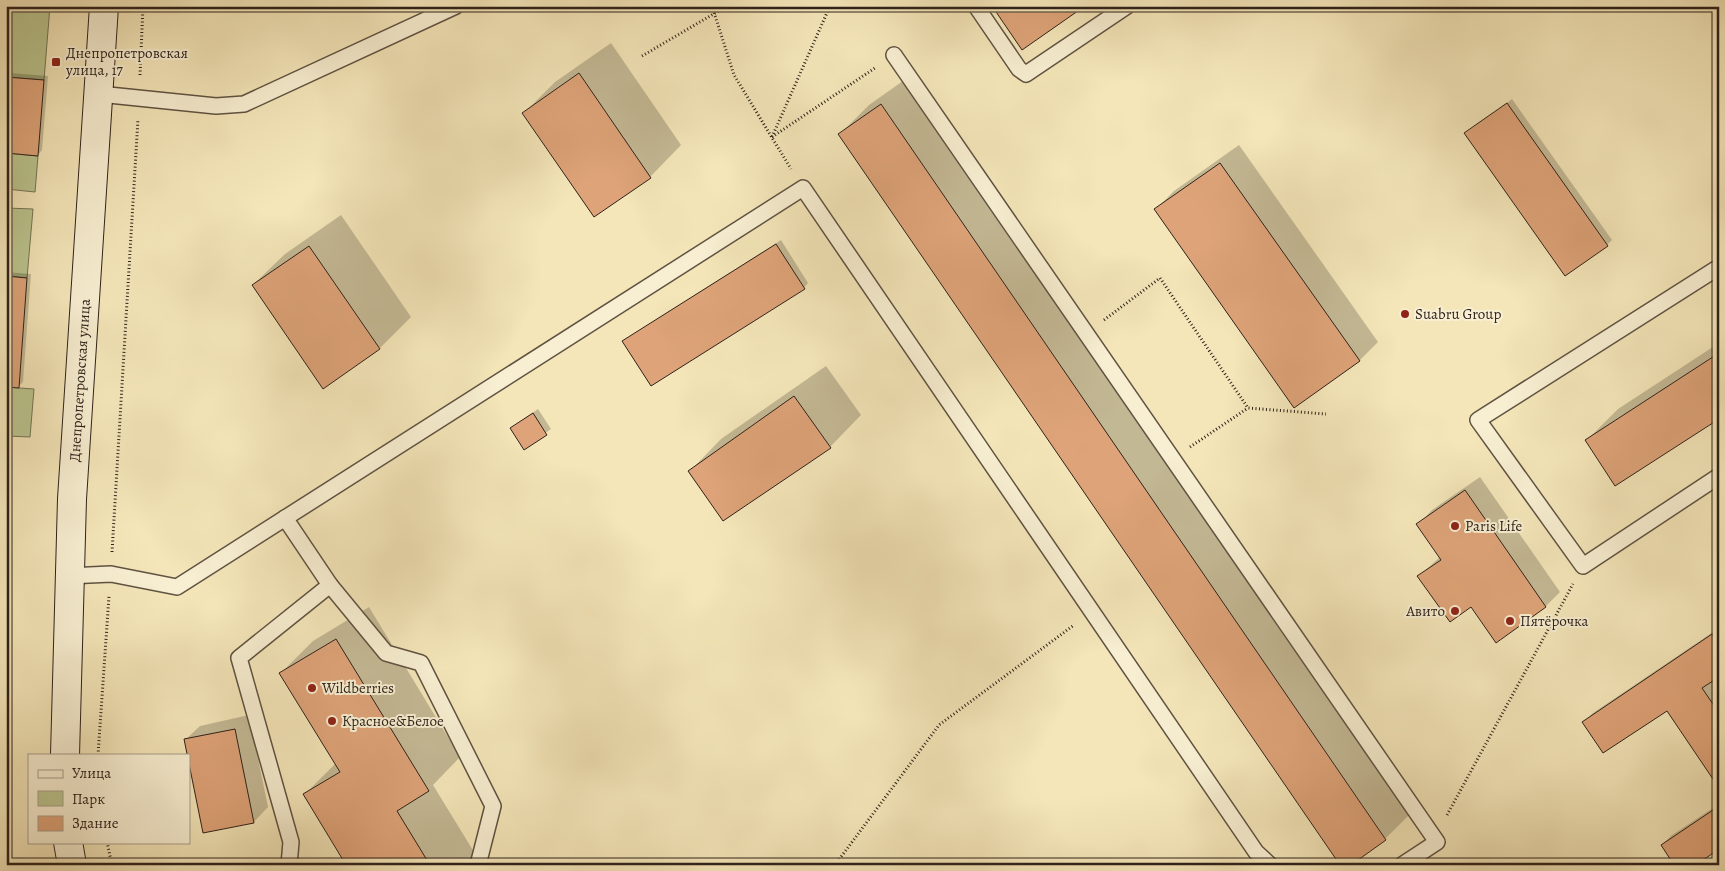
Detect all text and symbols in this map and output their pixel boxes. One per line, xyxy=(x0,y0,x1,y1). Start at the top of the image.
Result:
place label: Днепропетровская улица, 17 xyxy=(65,43,188,80)
marker: Днепропетровская улица, 17 xyxy=(50,56,62,68)
street label: Днепропетровская улица xyxy=(64,298,95,462)
place label: Suabru Group xyxy=(1415,304,1501,324)
marker: Suabru Group xyxy=(1399,308,1411,320)
place label: Paris Life xyxy=(1465,516,1522,536)
marker: Paris Life xyxy=(1449,520,1461,532)
place label: Авито xyxy=(1405,601,1445,621)
marker: Авито xyxy=(1449,605,1461,617)
place label: Пятёрочка xyxy=(1520,611,1589,631)
marker: Пятёрочка xyxy=(1504,615,1516,627)
place label: Wildberries xyxy=(321,678,394,698)
marker: Wildberries xyxy=(306,682,318,694)
place label: Красное&Белое xyxy=(342,711,444,731)
marker: Красное&Белое xyxy=(326,715,338,727)
legend xyxy=(28,754,190,844)
text: Улица xyxy=(72,763,111,783)
text: Парк xyxy=(72,789,105,809)
text: Здание xyxy=(72,813,119,833)

